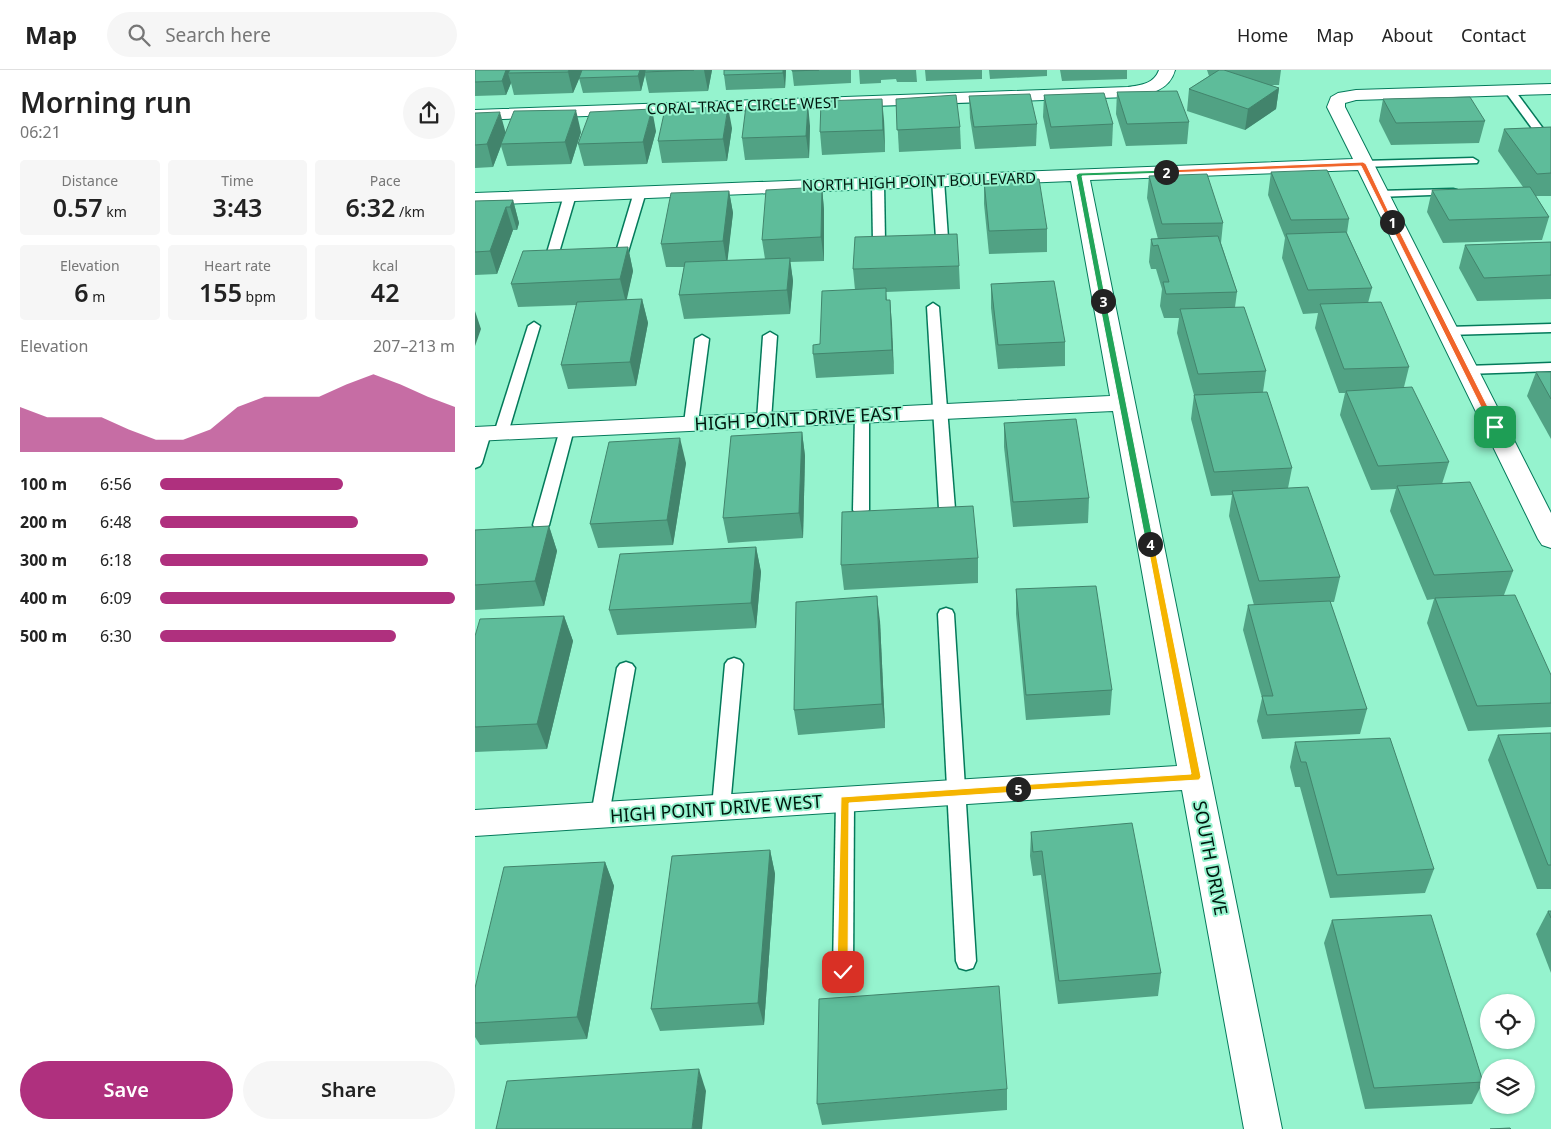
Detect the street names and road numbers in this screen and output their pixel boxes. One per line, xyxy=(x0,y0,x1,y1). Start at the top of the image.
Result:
street label: CORAL TRACE CIRCLE WEST xyxy=(646,92,840,118)
street label: NORTH HIGH POINT BOULEVARD xyxy=(802,167,1036,195)
street label: HIGH POINT DRIVE EAST xyxy=(694,401,902,435)
street label: HIGH POINT DRIVE WEST xyxy=(609,789,823,827)
street label: SOUTH DRIVE xyxy=(1188,799,1234,917)

